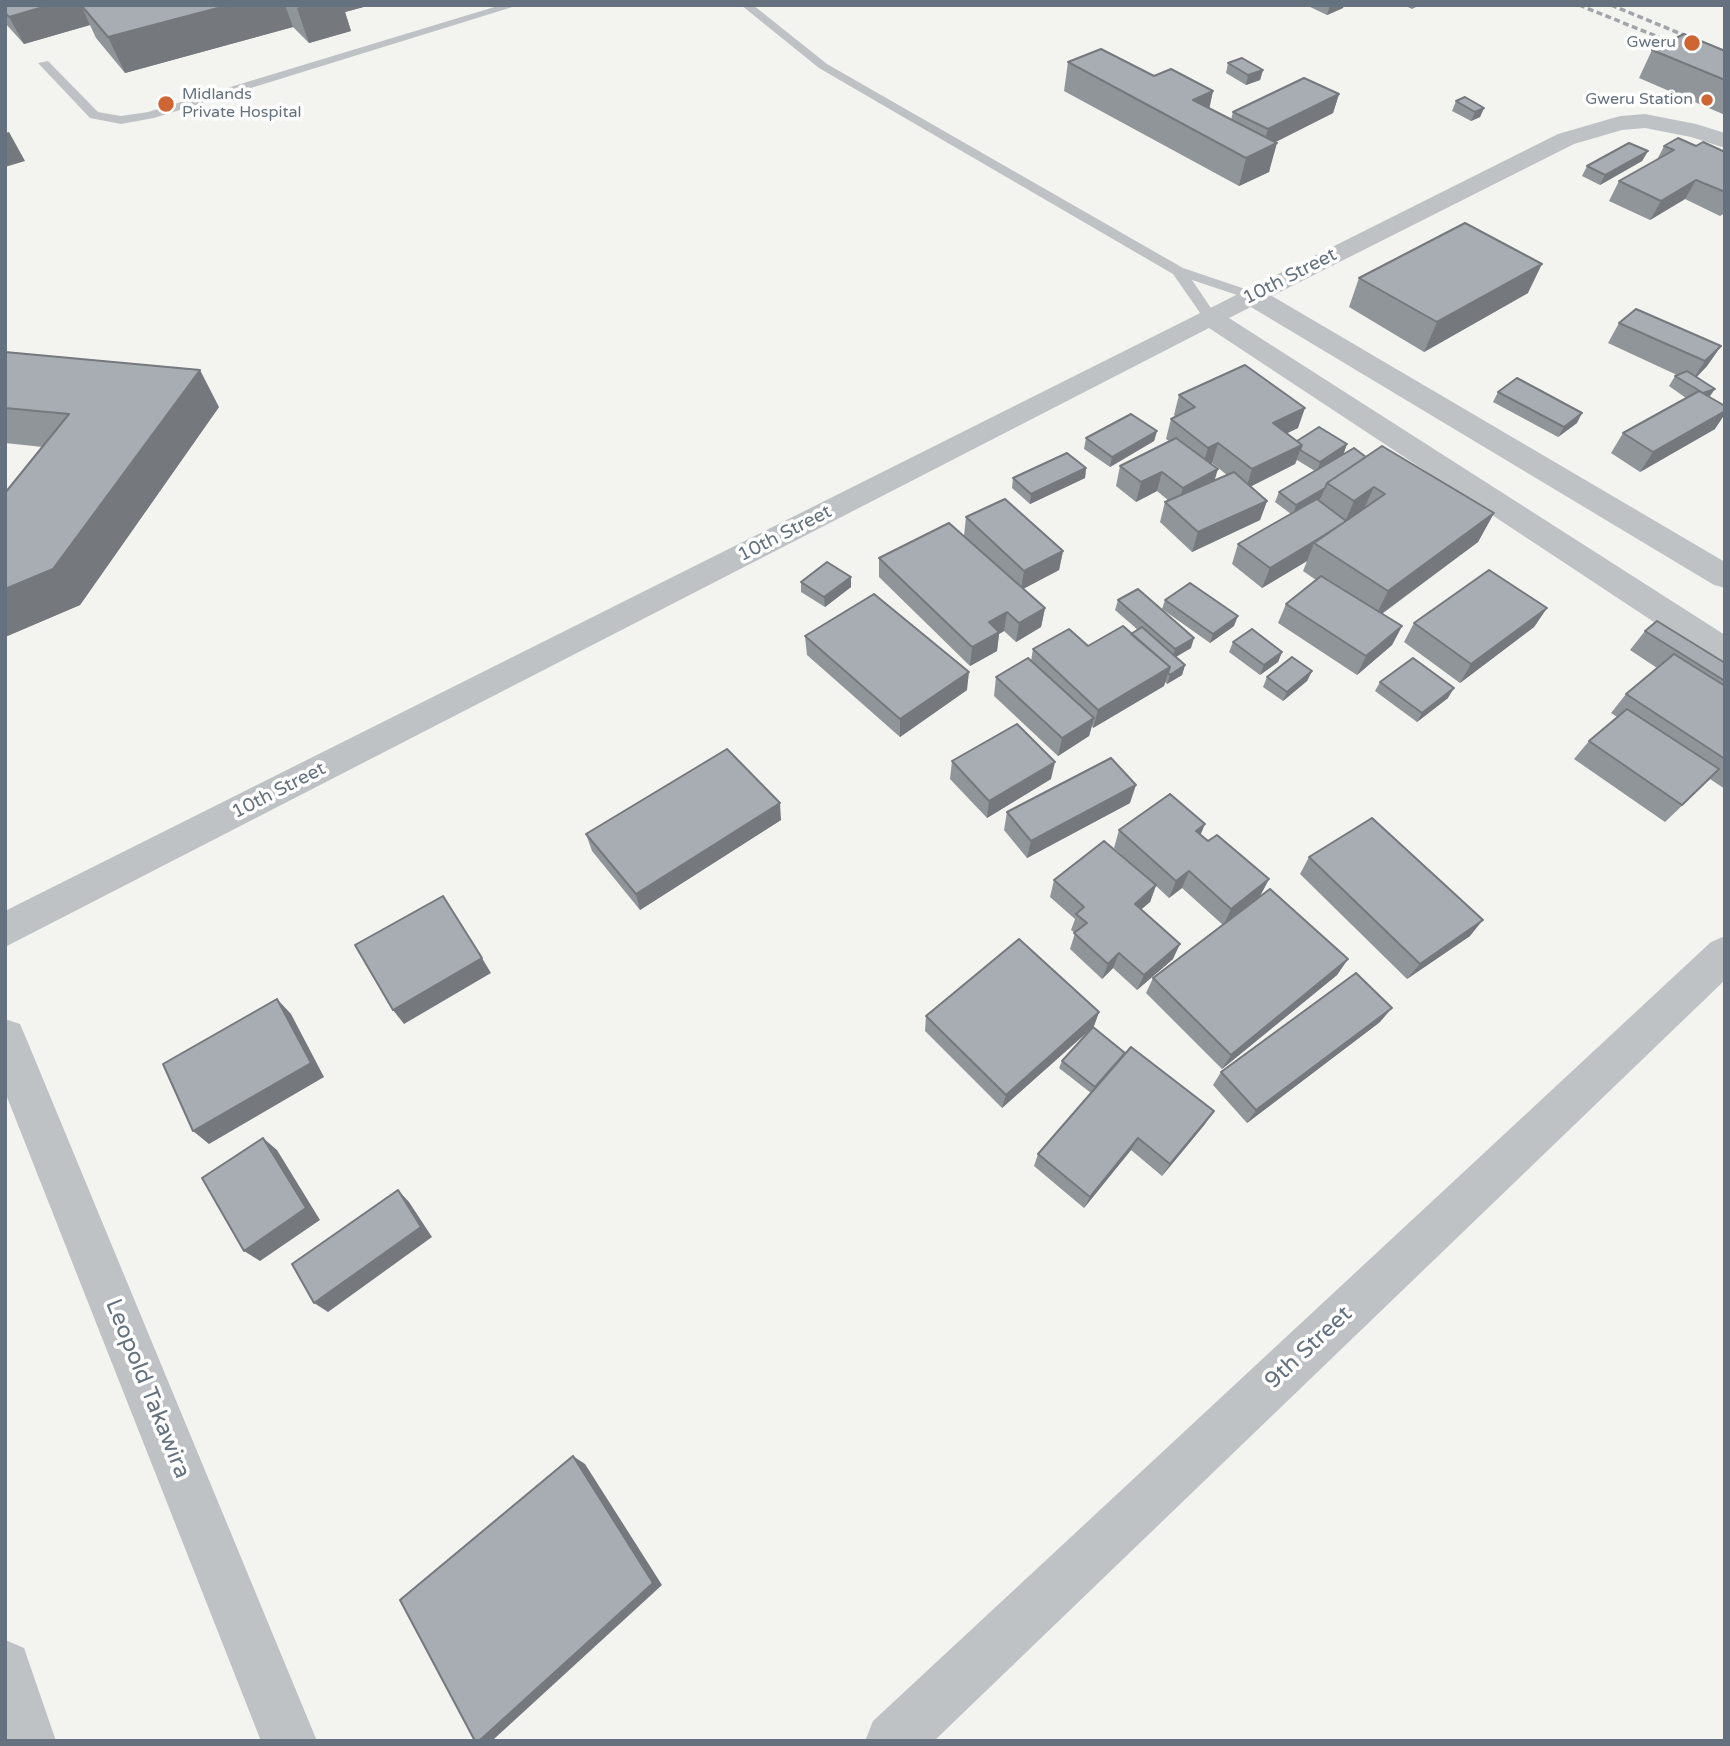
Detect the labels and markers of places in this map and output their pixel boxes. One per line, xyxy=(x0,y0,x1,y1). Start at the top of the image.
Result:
place label: Gweru xyxy=(1626,33,1676,53)
marker: Gweru xyxy=(1682,33,1702,53)
place label: Midlands Private Hospital xyxy=(182,85,302,123)
place label: Gweru Station xyxy=(1585,90,1693,110)
marker: Gweru Station xyxy=(1699,92,1715,108)
marker: Midlands Private Hospital xyxy=(156,94,176,114)

